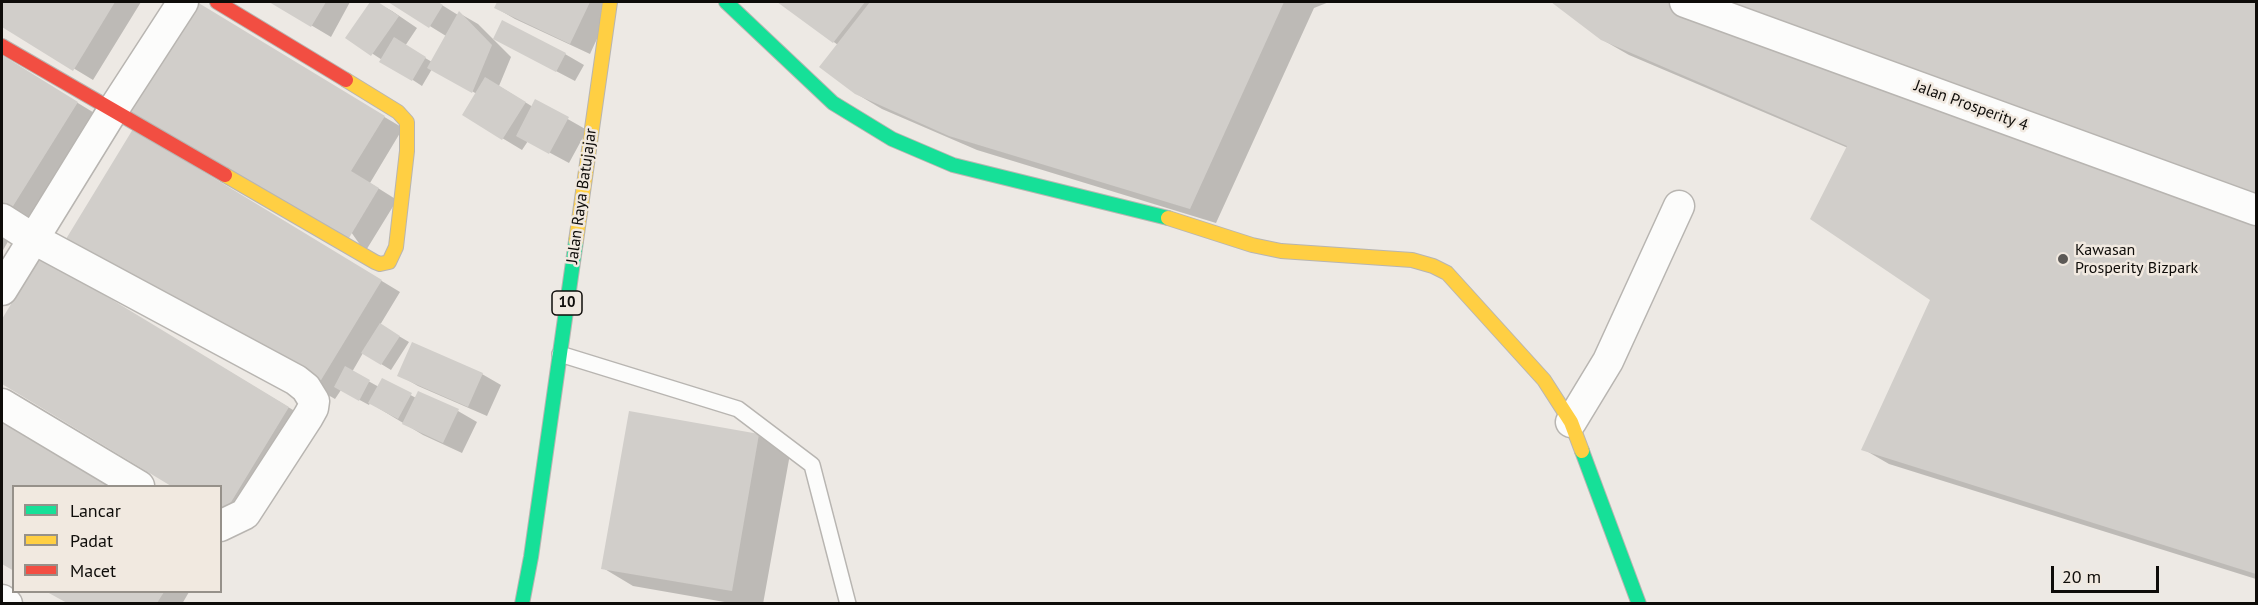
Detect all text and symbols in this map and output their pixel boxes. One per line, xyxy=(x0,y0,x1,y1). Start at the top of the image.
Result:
street label: Jalan Prosperity 4 xyxy=(1911,77,2031,135)
street label: Jalan Raya Batujajar xyxy=(563,127,601,265)
place label: Kawasan Prosperity Bizpark xyxy=(2075,240,2198,278)
marker: Kawasan Prosperity Bizpark xyxy=(2056,252,2070,266)
road number: 10 xyxy=(552,291,582,315)
legend xyxy=(12,485,222,593)
text: Lancar xyxy=(70,499,121,522)
text: Padat xyxy=(70,529,113,552)
scale bar xyxy=(2054,554,2162,592)
text: Macet xyxy=(70,559,116,582)
text: 20 m xyxy=(2062,565,2101,588)

